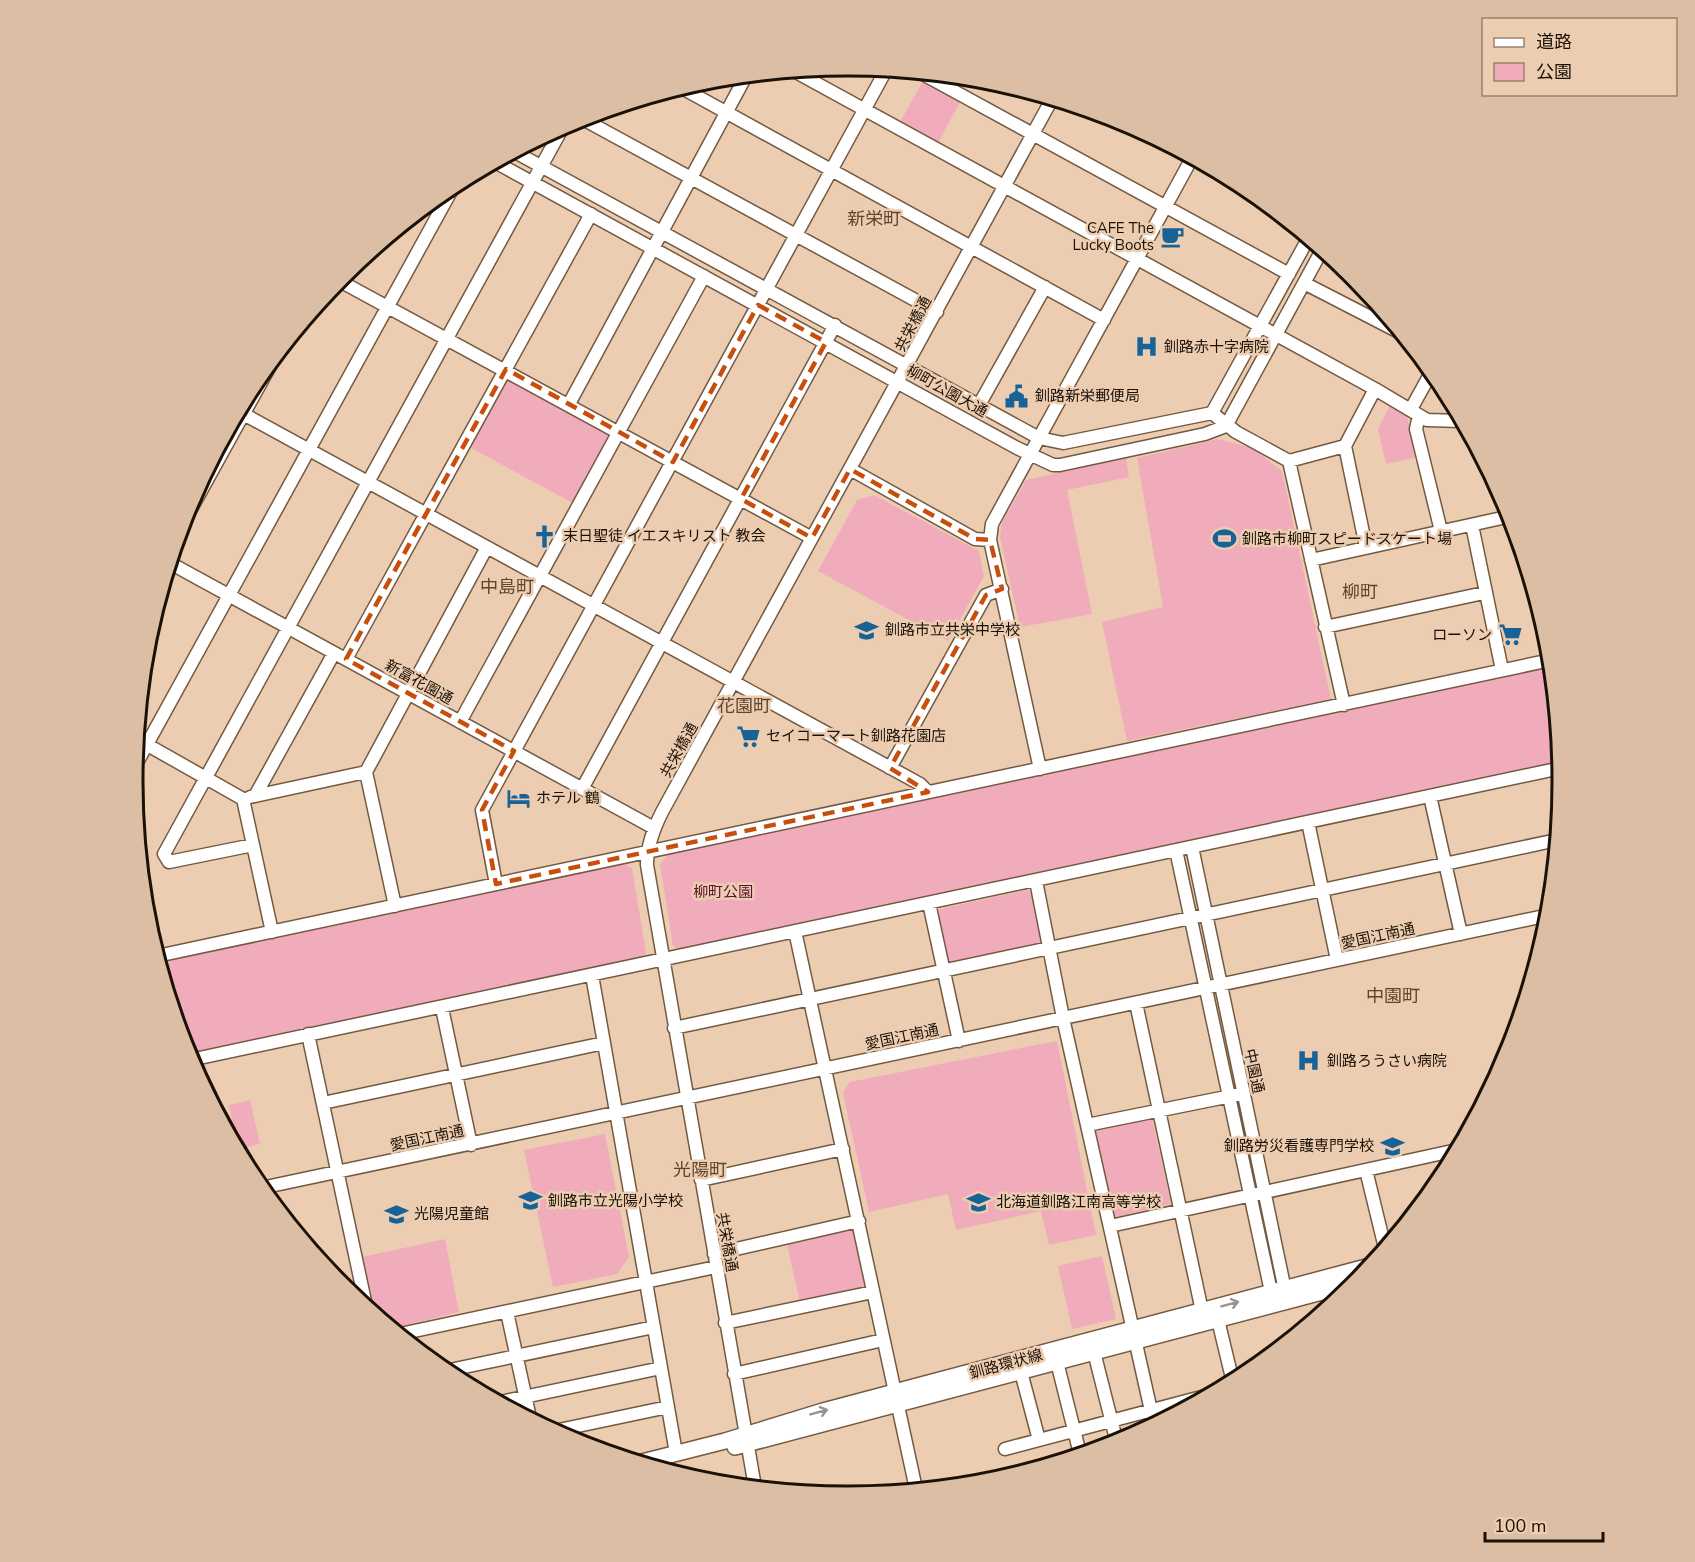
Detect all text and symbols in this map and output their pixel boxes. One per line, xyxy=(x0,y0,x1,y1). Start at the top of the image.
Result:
legend xyxy=(1482,18,1677,96)
text: 道路 xyxy=(1536,30,1572,54)
text: 公園 xyxy=(1536,60,1572,84)
district label: 新栄町 xyxy=(847,207,901,231)
place label: CAFE The Lucky Boots xyxy=(1073,218,1154,255)
cafe icon: CAFE The Lucky Boots xyxy=(1159,224,1185,250)
street label: 共栄橋通 xyxy=(890,293,936,355)
hospital icon: 釧路赤十字病院 xyxy=(1133,334,1159,360)
place label: 釧路赤十字病院 xyxy=(1164,337,1269,357)
street label: 柳町公園大通 xyxy=(903,360,991,422)
public building icon: 釧路新栄郵便局 xyxy=(1004,383,1030,409)
place label: 釧路新栄郵便局 xyxy=(1035,386,1140,406)
church icon: 末日聖徒 イエスキリスト 教会 xyxy=(532,523,558,549)
place label: 末日聖徒 イエスキリスト 教会 xyxy=(563,526,766,546)
sports icon: 釧路市柳町スピードスケート場 xyxy=(1211,526,1237,552)
place label: 釧路市柳町スピードスケート場 xyxy=(1242,529,1452,549)
district label: 中島町 xyxy=(480,575,534,599)
district label: 柳町 xyxy=(1342,580,1378,604)
school or university icon: 釧路市立共栄中学校 xyxy=(854,617,880,643)
place label: 釧路市立共栄中学校 xyxy=(885,620,1020,640)
supermarket icon: ローソン xyxy=(1497,622,1523,648)
place label: ローソン xyxy=(1432,625,1492,645)
street label: 新富花園通 xyxy=(381,655,457,709)
district label: 花園町 xyxy=(717,694,771,718)
street label: 共栄橋通 xyxy=(656,719,702,781)
supermarket icon: セイコーマート釧路花園店 xyxy=(735,723,761,749)
place label: セイコーマート釧路花園店 xyxy=(766,726,946,746)
hotel icon: ホテル 鶴 xyxy=(505,785,531,811)
place label: ホテル 鶴 xyxy=(536,788,600,808)
park label: 柳町公園 xyxy=(693,882,753,902)
street label: 愛国江南通 xyxy=(1339,918,1417,954)
district label: 中園町 xyxy=(1366,984,1420,1008)
street label: 愛国江南通 xyxy=(863,1019,941,1055)
street label: 中園通 xyxy=(1240,1047,1268,1095)
hospital icon: 釧路ろうさい病院 xyxy=(1296,1048,1322,1074)
place label: 釧路ろうさい病院 xyxy=(1327,1051,1447,1071)
street label: 愛国江南通 xyxy=(388,1120,466,1156)
school or university icon: 釧路労災看護専門学校 xyxy=(1379,1133,1405,1159)
place label: 釧路労災看護専門学校 xyxy=(1224,1136,1374,1156)
district label: 光陽町 xyxy=(673,1158,727,1182)
school or university icon: 釧路市立光陽小学校 xyxy=(517,1188,543,1214)
school or university icon: 北海道釧路江南高等学校 xyxy=(965,1189,991,1215)
place label: 釧路市立光陽小学校 xyxy=(548,1191,683,1211)
place label: 北海道釧路江南高等学校 xyxy=(996,1192,1161,1212)
school or university icon: 光陽児童館 xyxy=(383,1201,409,1227)
place label: 光陽児童館 xyxy=(414,1204,489,1224)
street label: 共栄橋通 xyxy=(712,1211,742,1273)
one-way arrow xyxy=(1220,1298,1239,1309)
street label: 釧路環状線 xyxy=(967,1345,1045,1383)
one-way arrow xyxy=(809,1406,828,1417)
scale bar xyxy=(1485,1505,1604,1543)
text: 100 m xyxy=(1494,1514,1546,1538)

